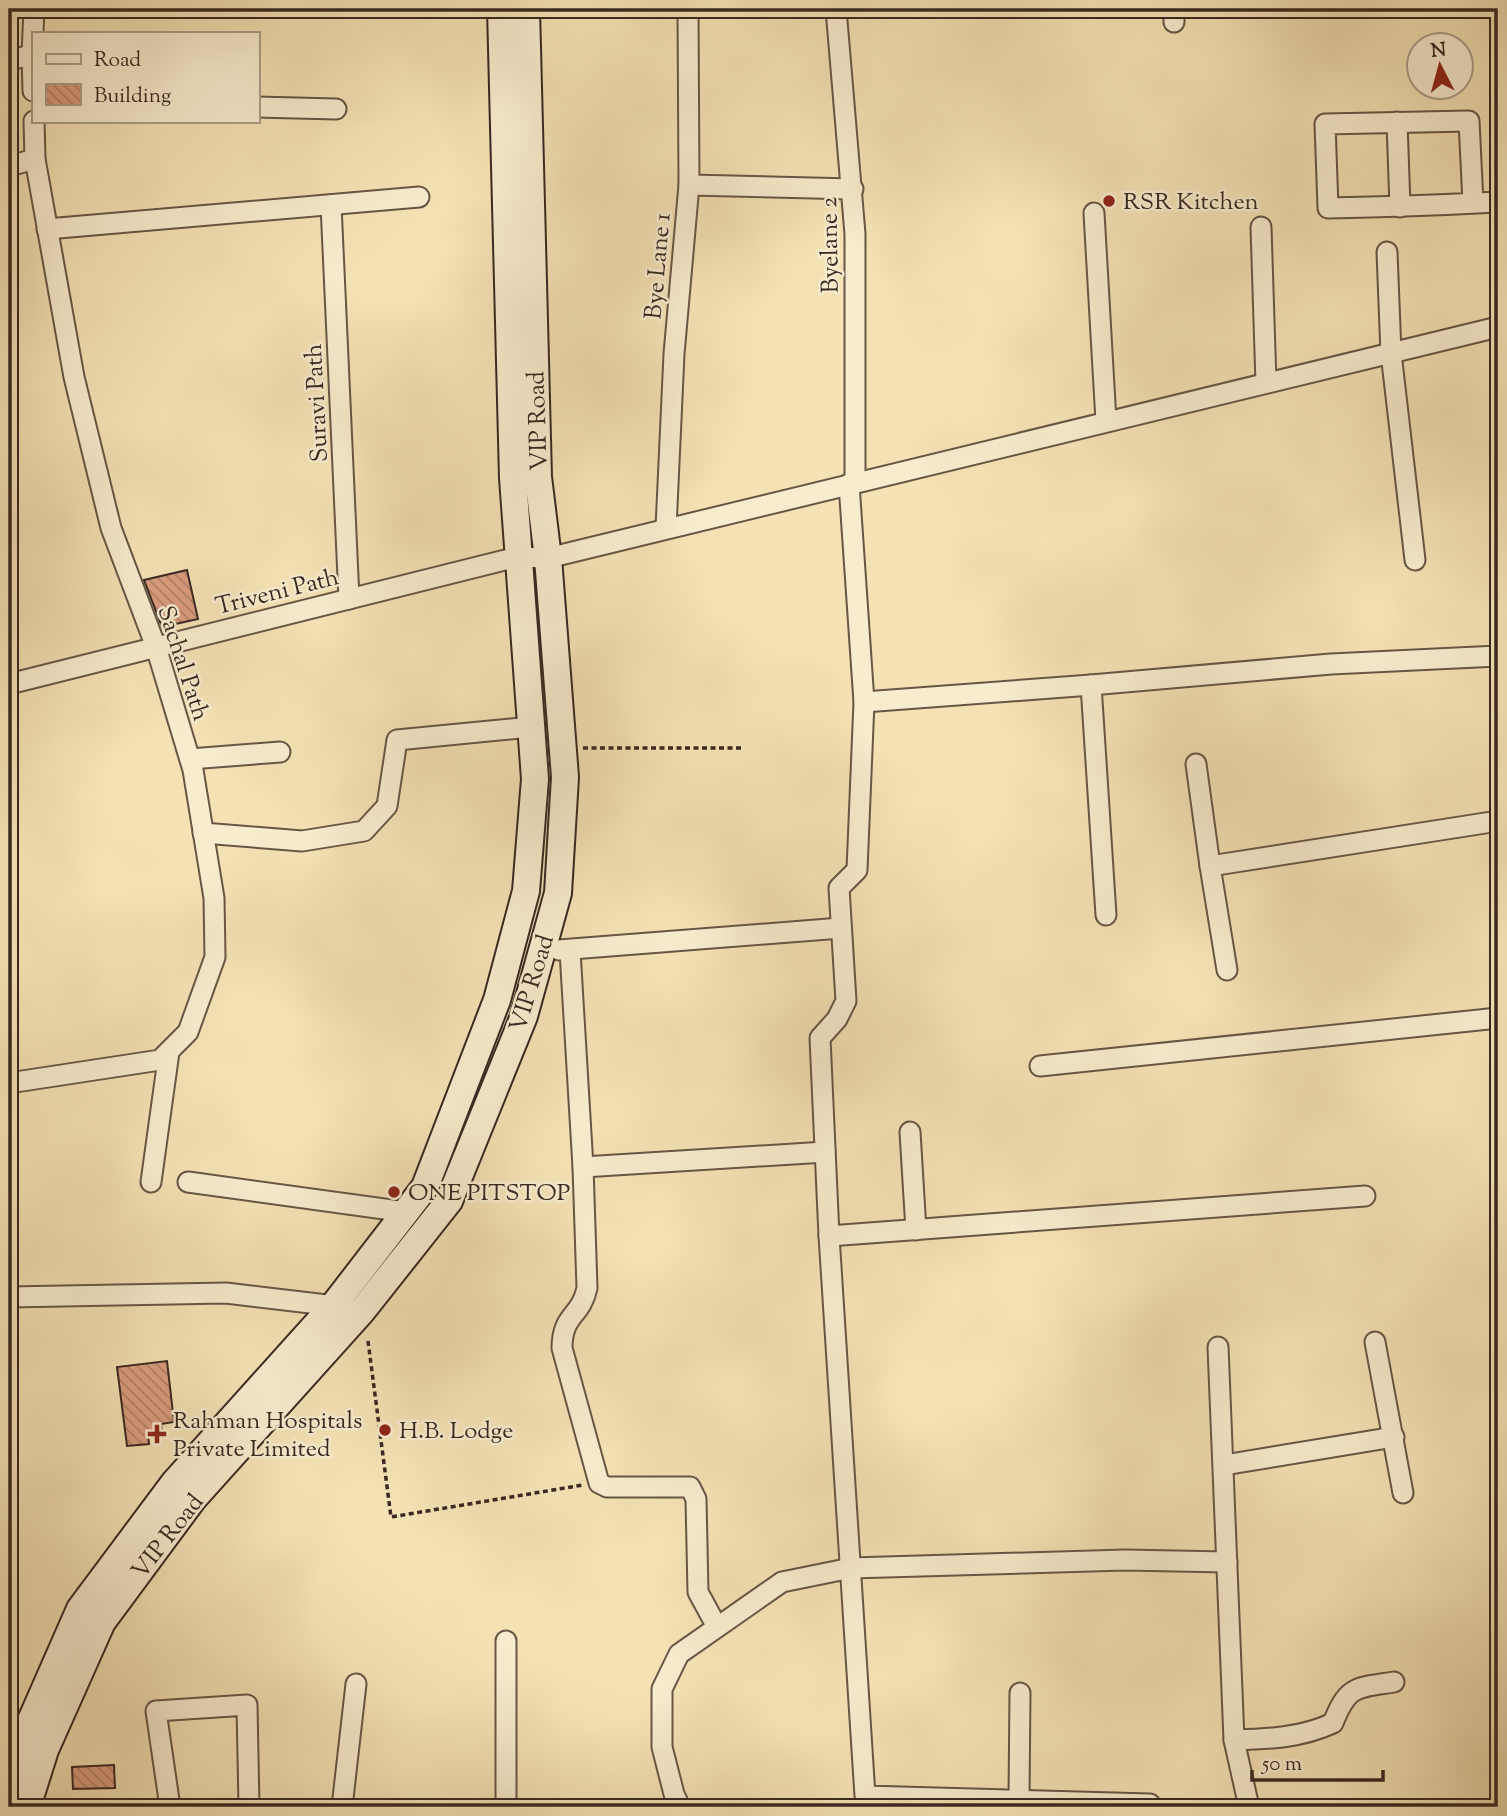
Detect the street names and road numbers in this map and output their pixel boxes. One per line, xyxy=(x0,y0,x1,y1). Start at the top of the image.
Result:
street label: Byelane 2 xyxy=(813,196,849,294)
street label: Bye Lane 1 xyxy=(637,211,681,321)
street label: Suravi Path xyxy=(298,343,338,463)
street label: VIP Road xyxy=(520,370,558,471)
street label: Triveni Path xyxy=(212,561,343,625)
street label: Sachal Path xyxy=(148,602,217,725)
street label: VIP Road xyxy=(502,930,564,1036)
street label: VIP Road xyxy=(124,1487,213,1587)

